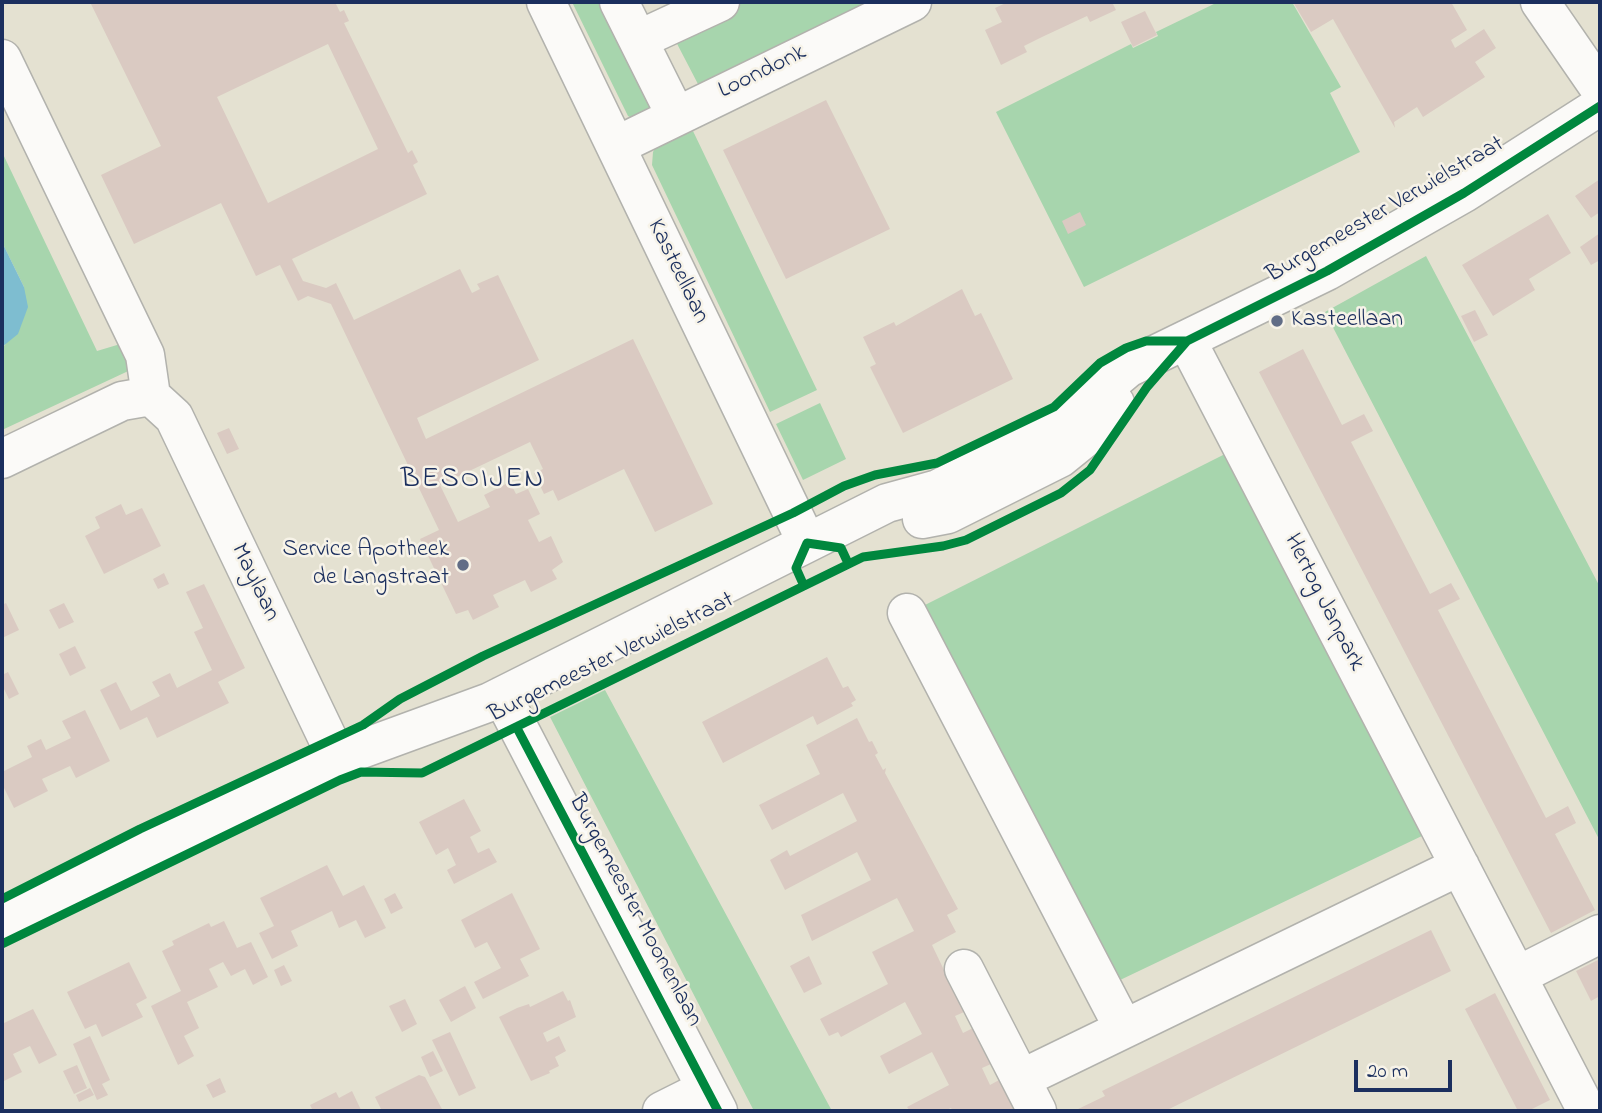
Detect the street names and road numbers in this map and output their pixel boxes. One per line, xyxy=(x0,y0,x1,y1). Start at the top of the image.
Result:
street label: Loondonk xyxy=(714,39,812,107)
street label: Burgemeester Verwielstraat xyxy=(1262,131,1510,291)
street label: Kasteellaan xyxy=(639,215,715,329)
street label: Hertog Janpark xyxy=(1276,530,1370,676)
street label: Maylaan xyxy=(223,540,285,626)
street label: Burgemeester Verwielstraat xyxy=(485,587,739,731)
street label: Burgemeester Moonenlaan xyxy=(560,790,708,1032)

